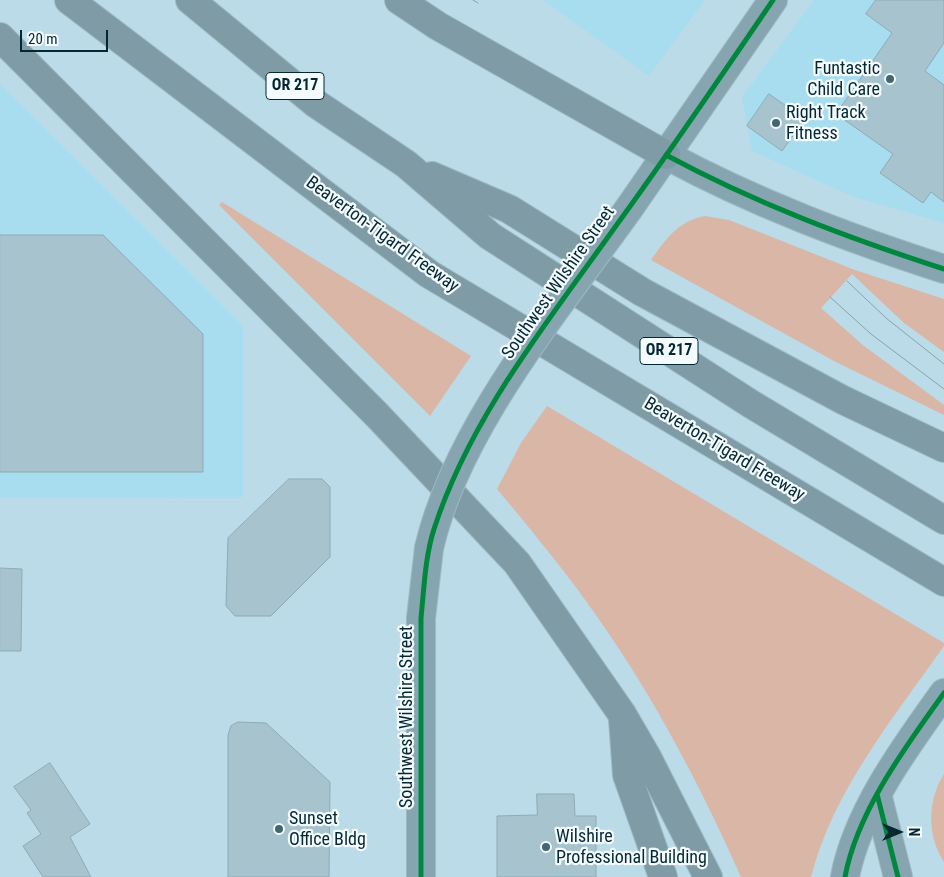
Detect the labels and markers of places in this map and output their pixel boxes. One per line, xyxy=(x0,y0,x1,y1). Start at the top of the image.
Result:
place label: Funtastic Child Care xyxy=(807,58,880,100)
marker: Funtastic Child Care xyxy=(884,73,896,85)
place label: Right Track Fitness xyxy=(786,102,866,144)
marker: Right Track Fitness xyxy=(770,117,782,129)
place label: Sunset Office Bldg xyxy=(289,808,366,851)
marker: Sunset Office Bldg xyxy=(273,823,285,835)
place label: Wilshire Professional Building xyxy=(556,826,707,869)
marker: Wilshire Professional Building xyxy=(540,841,552,853)

